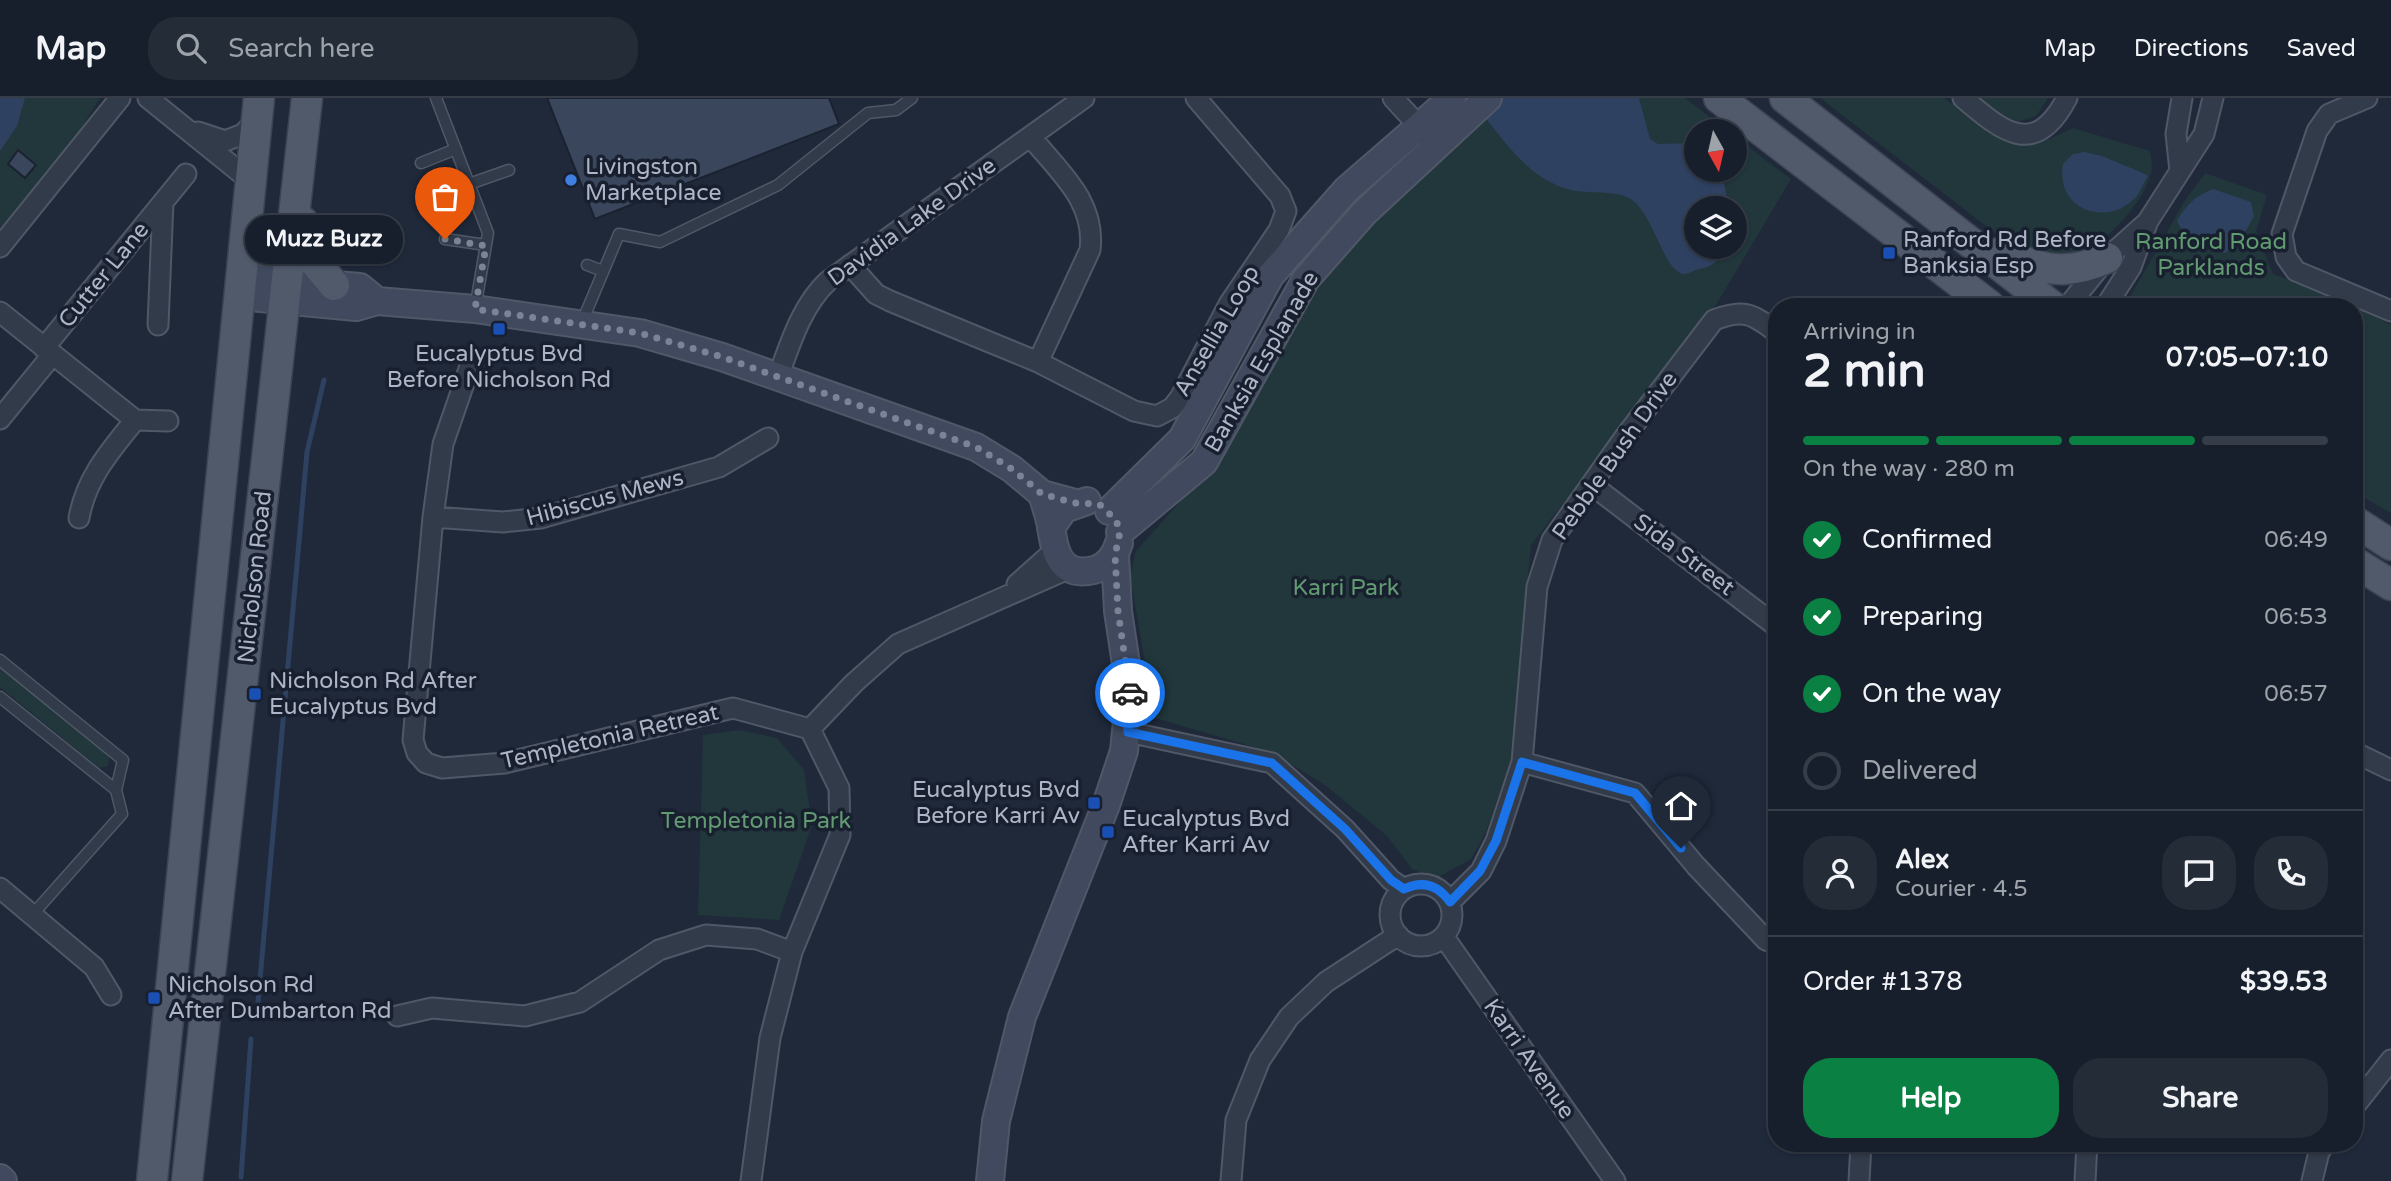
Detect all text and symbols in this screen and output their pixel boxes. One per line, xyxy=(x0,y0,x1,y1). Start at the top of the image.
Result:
search box xyxy=(148,17,638,80)
text: Map xyxy=(35,29,106,68)
icon: search xyxy=(172,29,210,67)
text: Search here xyxy=(228,33,374,64)
text: Map xyxy=(2044,34,2096,63)
text: Directions xyxy=(2134,34,2249,63)
text: Saved xyxy=(2287,34,2356,63)
north arrow xyxy=(1684,119,1746,182)
map controls xyxy=(1684,119,1747,259)
street label: Davidia Lake Drive xyxy=(822,152,1002,292)
place label: Livingston Marketplace xyxy=(585,153,721,207)
pin xyxy=(415,167,475,239)
marker: Livingston Marketplace xyxy=(563,172,579,188)
icon: bag xyxy=(426,178,464,216)
button: layers xyxy=(1684,196,1747,259)
callout: Muzz Buzz xyxy=(246,214,403,264)
street label: Cutter Lane xyxy=(53,216,155,334)
text: Muzz Buzz xyxy=(265,225,383,253)
place label: Ranford Rd Before Banksia Esp xyxy=(1903,226,2106,280)
park label: Ranford Road Parklands xyxy=(2135,228,2287,282)
marker: Ranford Rd Before Banksia Esp xyxy=(1881,245,1897,261)
street label: Ansellia Loop xyxy=(1168,260,1266,402)
street label: Banksia Esplanade xyxy=(1199,267,1325,457)
text: Arriving in xyxy=(1803,318,1916,346)
marker: Eucalyptus Bvd Before Nicholson Rd xyxy=(491,321,507,337)
place label: Eucalyptus Bvd Before Nicholson Rd xyxy=(387,340,611,394)
text: 07:05–07:10 xyxy=(2166,342,2328,373)
text: 2 min xyxy=(1803,344,1926,399)
street label: Pebble Bush Drive xyxy=(1546,366,1684,546)
text: On the way · 280 m xyxy=(1803,455,2015,483)
street label: Hibiscus Mews xyxy=(523,464,687,532)
street label: Nicholson Road xyxy=(232,490,278,664)
street label: Sida Street xyxy=(1628,508,1740,602)
icon: check xyxy=(1803,521,1841,559)
text: Confirmed xyxy=(1862,524,1992,555)
text: 06:49 xyxy=(2264,526,2328,554)
park label: Karri Park xyxy=(1293,574,1399,602)
icon: check xyxy=(1803,598,1841,636)
text: Preparing xyxy=(1862,601,1983,632)
text: 06:53 xyxy=(2264,603,2328,631)
courier xyxy=(1095,658,1165,728)
place label: Nicholson Rd After Eucalyptus Bvd xyxy=(269,667,477,721)
icon: car xyxy=(1111,674,1149,712)
icon: check xyxy=(1803,675,1841,713)
text: On the way xyxy=(1862,678,2002,709)
text: 06:57 xyxy=(2264,680,2328,708)
marker: Nicholson Rd After Eucalyptus Bvd xyxy=(247,686,263,702)
street label: Templetonia Retreat xyxy=(499,698,722,776)
text: Delivered xyxy=(1862,755,1978,786)
place label: Eucalyptus Bvd Before Karri Av xyxy=(912,776,1080,830)
pin xyxy=(1651,776,1711,848)
icon: home xyxy=(1662,787,1700,825)
marker: Eucalyptus Bvd Before Karri Av xyxy=(1086,795,1102,811)
place label: Eucalyptus Bvd After Karri Av xyxy=(1122,805,1290,859)
park label: Templetonia Park xyxy=(661,807,851,835)
marker: Eucalyptus Bvd After Karri Av xyxy=(1100,824,1116,840)
button: person xyxy=(1803,836,1877,910)
button: chat xyxy=(2162,836,2236,910)
button: phone xyxy=(2254,836,2328,910)
text: Alex xyxy=(1895,844,1949,875)
text: Courier · 4.5 xyxy=(1895,875,2028,903)
text: Order #1378 xyxy=(1803,966,1963,997)
text: $39.53 xyxy=(2240,966,2328,997)
place label: Nicholson Rd After Dumbarton Rd xyxy=(168,971,392,1025)
marker: Nicholson Rd After Dumbarton Rd xyxy=(146,990,162,1006)
street label: Karri Avenue xyxy=(1477,994,1581,1124)
button: Help xyxy=(1803,1058,2059,1138)
button: Share xyxy=(2073,1058,2328,1138)

